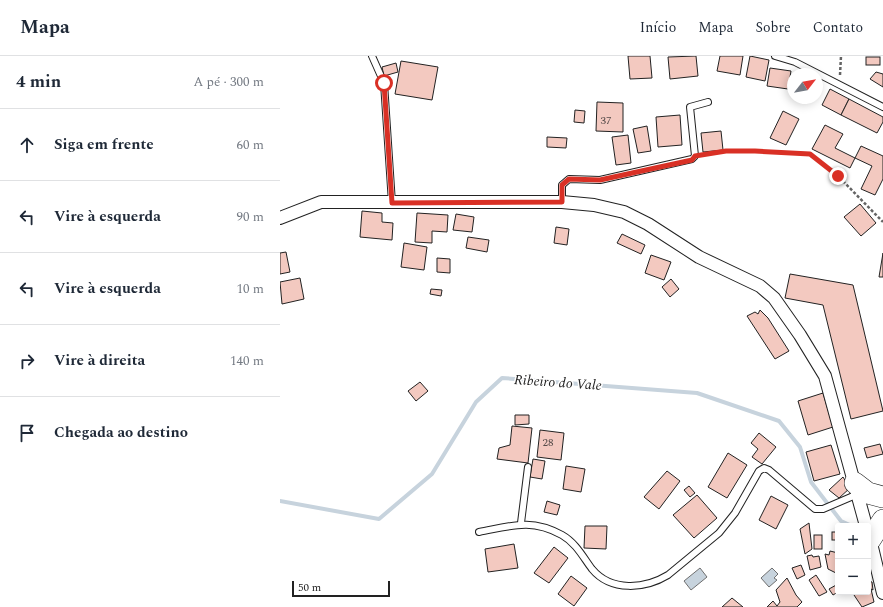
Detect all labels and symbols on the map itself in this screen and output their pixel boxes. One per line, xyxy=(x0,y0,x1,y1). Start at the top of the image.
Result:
north arrow xyxy=(787,68,823,104)
route start xyxy=(375,74,393,92)
house number: 37 xyxy=(601,112,612,129)
route end xyxy=(829,167,847,185)
water label: Ribeiro do Vale xyxy=(513,369,603,396)
house number: 28 xyxy=(543,434,554,451)
scale bar xyxy=(292,579,390,598)

